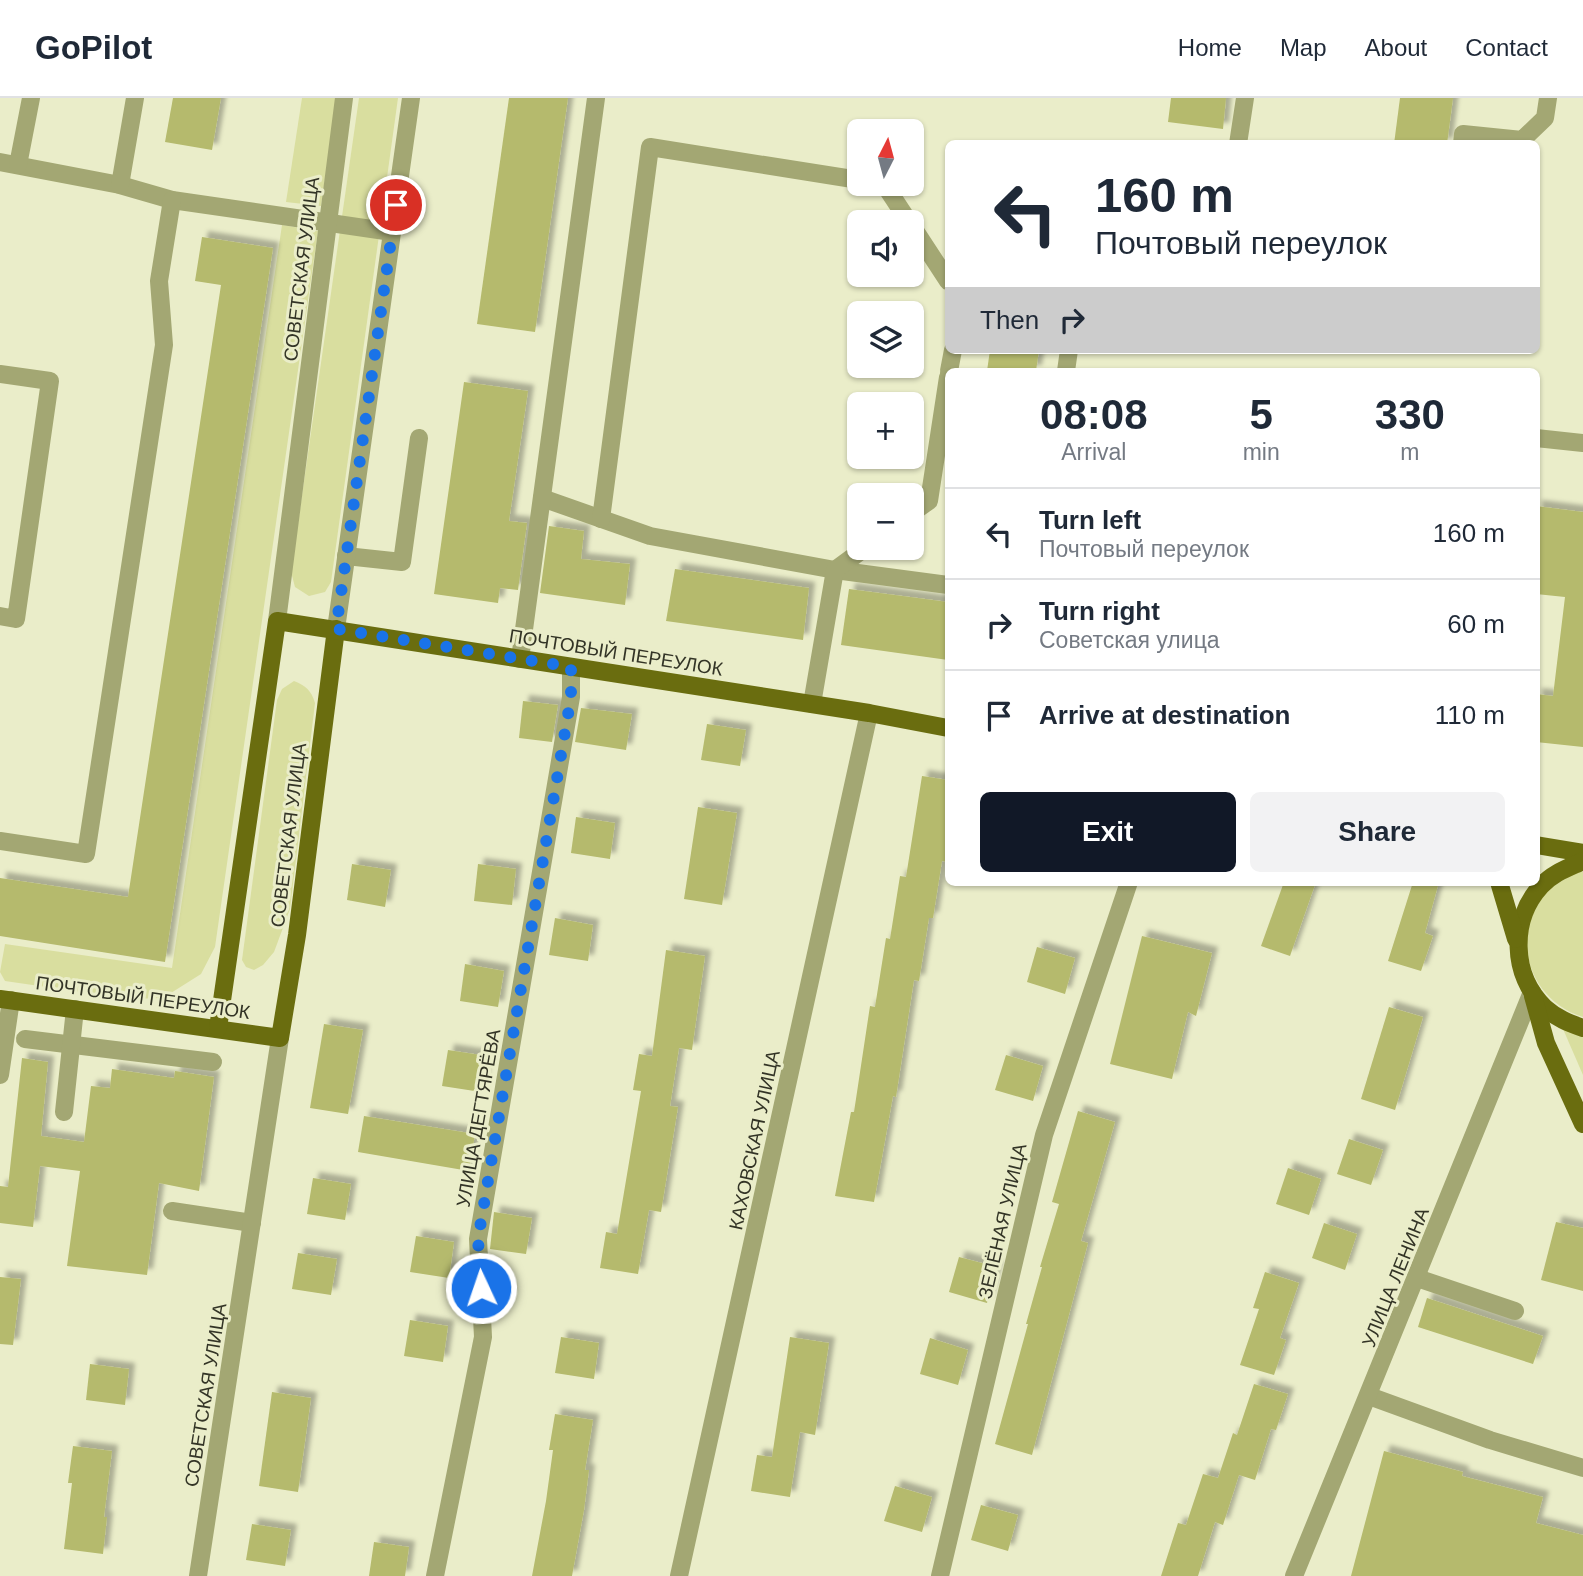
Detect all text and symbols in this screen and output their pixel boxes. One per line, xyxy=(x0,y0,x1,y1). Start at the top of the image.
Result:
text: GoPilot xyxy=(35,29,152,66)
text: Home xyxy=(1178,34,1242,61)
text: Map xyxy=(1280,34,1327,61)
text: About xyxy=(1365,34,1427,61)
text: Contact xyxy=(1465,34,1548,61)
north arrow xyxy=(847,119,924,196)
map controls xyxy=(847,119,924,560)
icon: left xyxy=(980,168,1071,259)
text: 160 m xyxy=(1095,168,1234,222)
street label: СОВЕТСКАЯ УЛИЦА xyxy=(280,175,323,363)
pin xyxy=(366,175,426,235)
icon: arrive xyxy=(377,186,415,224)
button: sound xyxy=(847,210,924,287)
text: Почтовый переулок xyxy=(1095,225,1387,261)
button: layers xyxy=(847,301,924,378)
icon: right xyxy=(1053,301,1091,339)
text: Then xyxy=(980,305,1039,335)
text: 08:08 xyxy=(1040,391,1148,438)
text: 5 xyxy=(1249,391,1273,438)
text: 330 xyxy=(1375,391,1445,438)
button: + xyxy=(847,392,924,469)
text: Arrival xyxy=(1061,439,1126,465)
text: min xyxy=(1243,439,1280,465)
text: m xyxy=(1400,439,1419,465)
button: − xyxy=(847,483,924,560)
text: Turn left xyxy=(1039,505,1141,535)
icon: left xyxy=(980,515,1018,553)
text: 160 m xyxy=(1433,518,1505,548)
text: Почтовый переулок xyxy=(1039,536,1249,562)
text: Turn right xyxy=(1039,596,1160,626)
icon: right xyxy=(980,606,1018,644)
text: 60 m xyxy=(1447,609,1505,639)
street label: ПОЧТОВЫЙ ПЕРЕУЛОК xyxy=(508,625,724,680)
text: Советская улица xyxy=(1039,627,1220,653)
icon: arrive xyxy=(980,697,1018,735)
text: Arrive at destination xyxy=(1039,700,1290,730)
text: 110 m xyxy=(1435,700,1505,730)
street label: СОВЕТСКАЯ УЛИЦА xyxy=(267,741,310,929)
button: Exit xyxy=(980,792,1236,872)
button: Share xyxy=(1250,792,1505,872)
street label: ПОЧТОВЫЙ ПЕРЕУЛОК xyxy=(34,972,251,1023)
street label: УЛИЦА ДЕГТЯРЁВА xyxy=(452,1027,505,1209)
street label: КАХОВСКАЯ УЛИЦА xyxy=(725,1048,784,1232)
street label: ЗЕЛЁНАЯ УЛИЦА xyxy=(974,1141,1031,1301)
street label: УЛИЦА ЛЕНИНА xyxy=(1358,1204,1433,1350)
position arrow xyxy=(444,1251,518,1325)
street label: СОВЕТСКАЯ УЛИЦА xyxy=(181,1301,230,1488)

